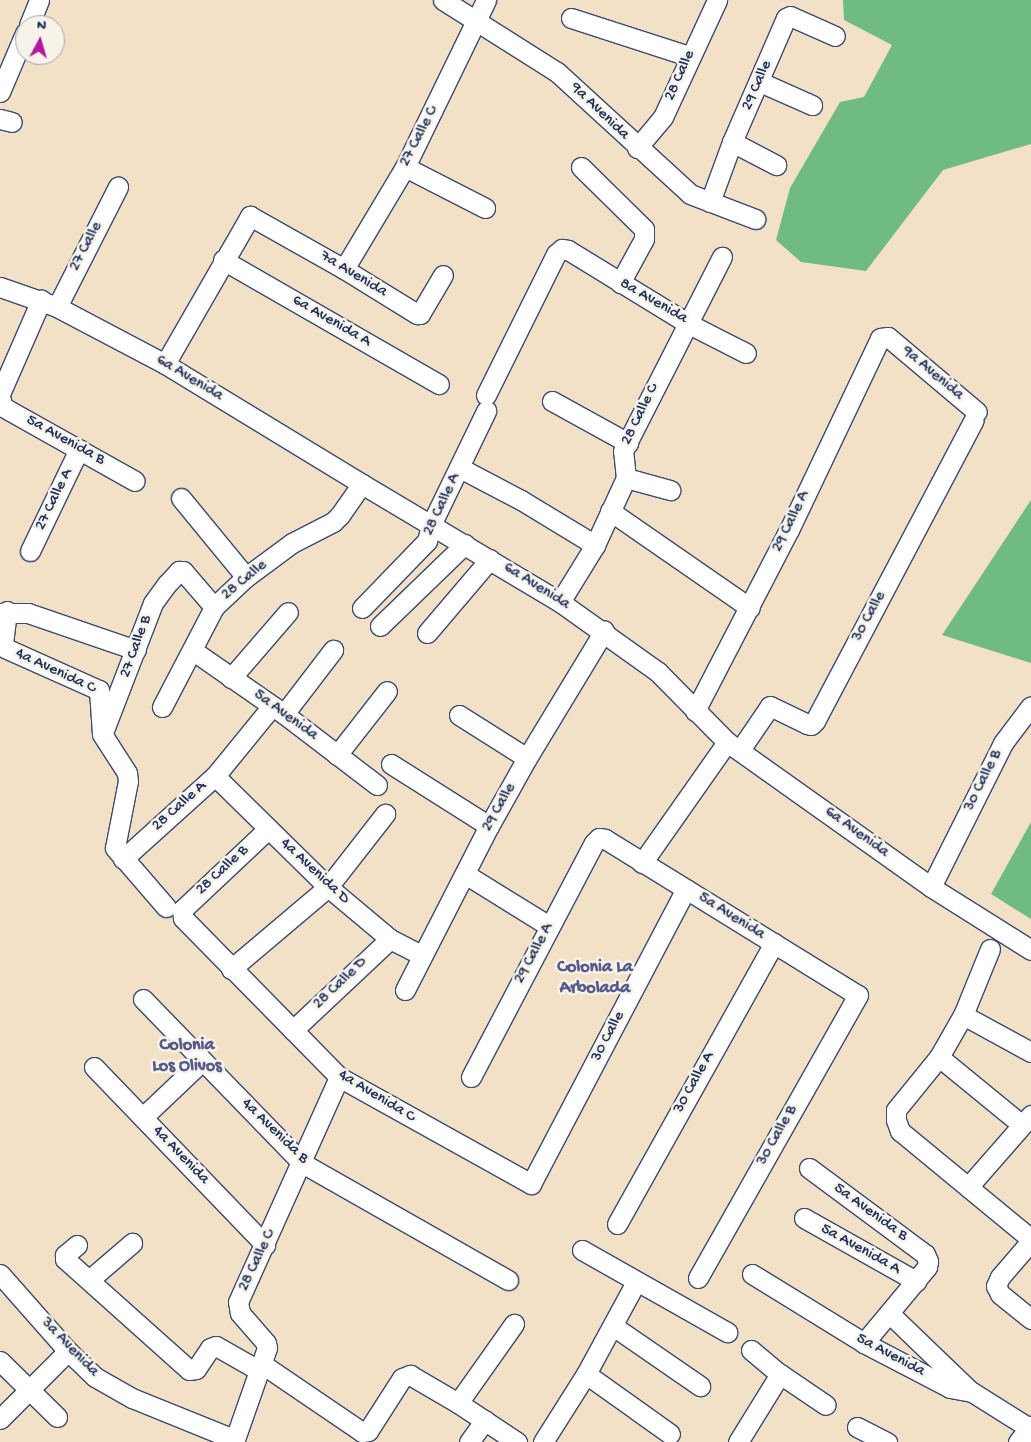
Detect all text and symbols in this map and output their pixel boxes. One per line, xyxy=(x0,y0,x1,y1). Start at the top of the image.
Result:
north arrow xyxy=(15,15,65,65)
text: N xyxy=(36,17,47,35)
street label: 28 Calle xyxy=(661,48,701,104)
street label: 29 Calle xyxy=(739,58,777,114)
street label: 9a Avenida xyxy=(565,79,633,145)
street label: 27 Calle C xyxy=(397,104,443,170)
street label: 27 Calle xyxy=(66,219,108,275)
street label: 7a Avenida xyxy=(316,247,390,303)
street label: 8a Avenida xyxy=(616,275,690,329)
street label: 6a Avenida A xyxy=(288,292,374,352)
street label: 9a Avenida xyxy=(897,343,967,405)
street label: 6a Avenida xyxy=(152,351,226,407)
street label: 28 Calle C xyxy=(618,381,664,449)
street label: 5a Avenida B xyxy=(22,411,108,471)
street label: 27 Calle A xyxy=(32,466,78,534)
street label: 28 Calle A xyxy=(420,471,466,539)
street label: 29 Calle A xyxy=(769,488,815,556)
street label: 28 Calle xyxy=(218,557,272,605)
street label: 6a Avenida xyxy=(499,559,573,615)
street label: 30 Calle xyxy=(849,589,891,645)
street label: 27 Calle B xyxy=(117,613,157,681)
street label: 4a Avenida C xyxy=(12,645,98,699)
street label: 5a Avenida xyxy=(249,686,321,746)
street label: 30 Calle B xyxy=(961,747,1007,815)
street label: 28 Calle A xyxy=(149,778,211,836)
street label: 29 Calle xyxy=(479,780,521,836)
street label: 6a Avenida xyxy=(820,803,892,863)
street label: 4a Avenida D xyxy=(275,835,353,909)
street label: 28 Calle B xyxy=(193,842,253,900)
street label: 5a Avenida xyxy=(694,889,768,945)
street label: 29 Calle A xyxy=(511,920,559,988)
street label: 28 Calle D xyxy=(310,954,372,1014)
district label: Colonia La Arbolada xyxy=(557,958,633,1001)
street label: 30 Calle xyxy=(588,1009,630,1065)
district label: Colonia Los Olivos xyxy=(152,1036,222,1078)
street label: 30 Calle A xyxy=(670,1049,720,1117)
street label: 4a Avenida C xyxy=(334,1066,418,1128)
street label: 4a Avenida B xyxy=(236,1095,312,1169)
street label: 30 Calle B xyxy=(754,1102,802,1170)
street label: 4a Avenida xyxy=(147,1123,213,1189)
street label: 5a Avenida B xyxy=(829,1180,911,1246)
street label: 5a Avenida A xyxy=(817,1220,903,1280)
street label: 28 Calle C xyxy=(235,1227,281,1295)
street label: 3a Avenida xyxy=(36,1314,102,1382)
street label: 5a Avenida xyxy=(852,1330,928,1382)

